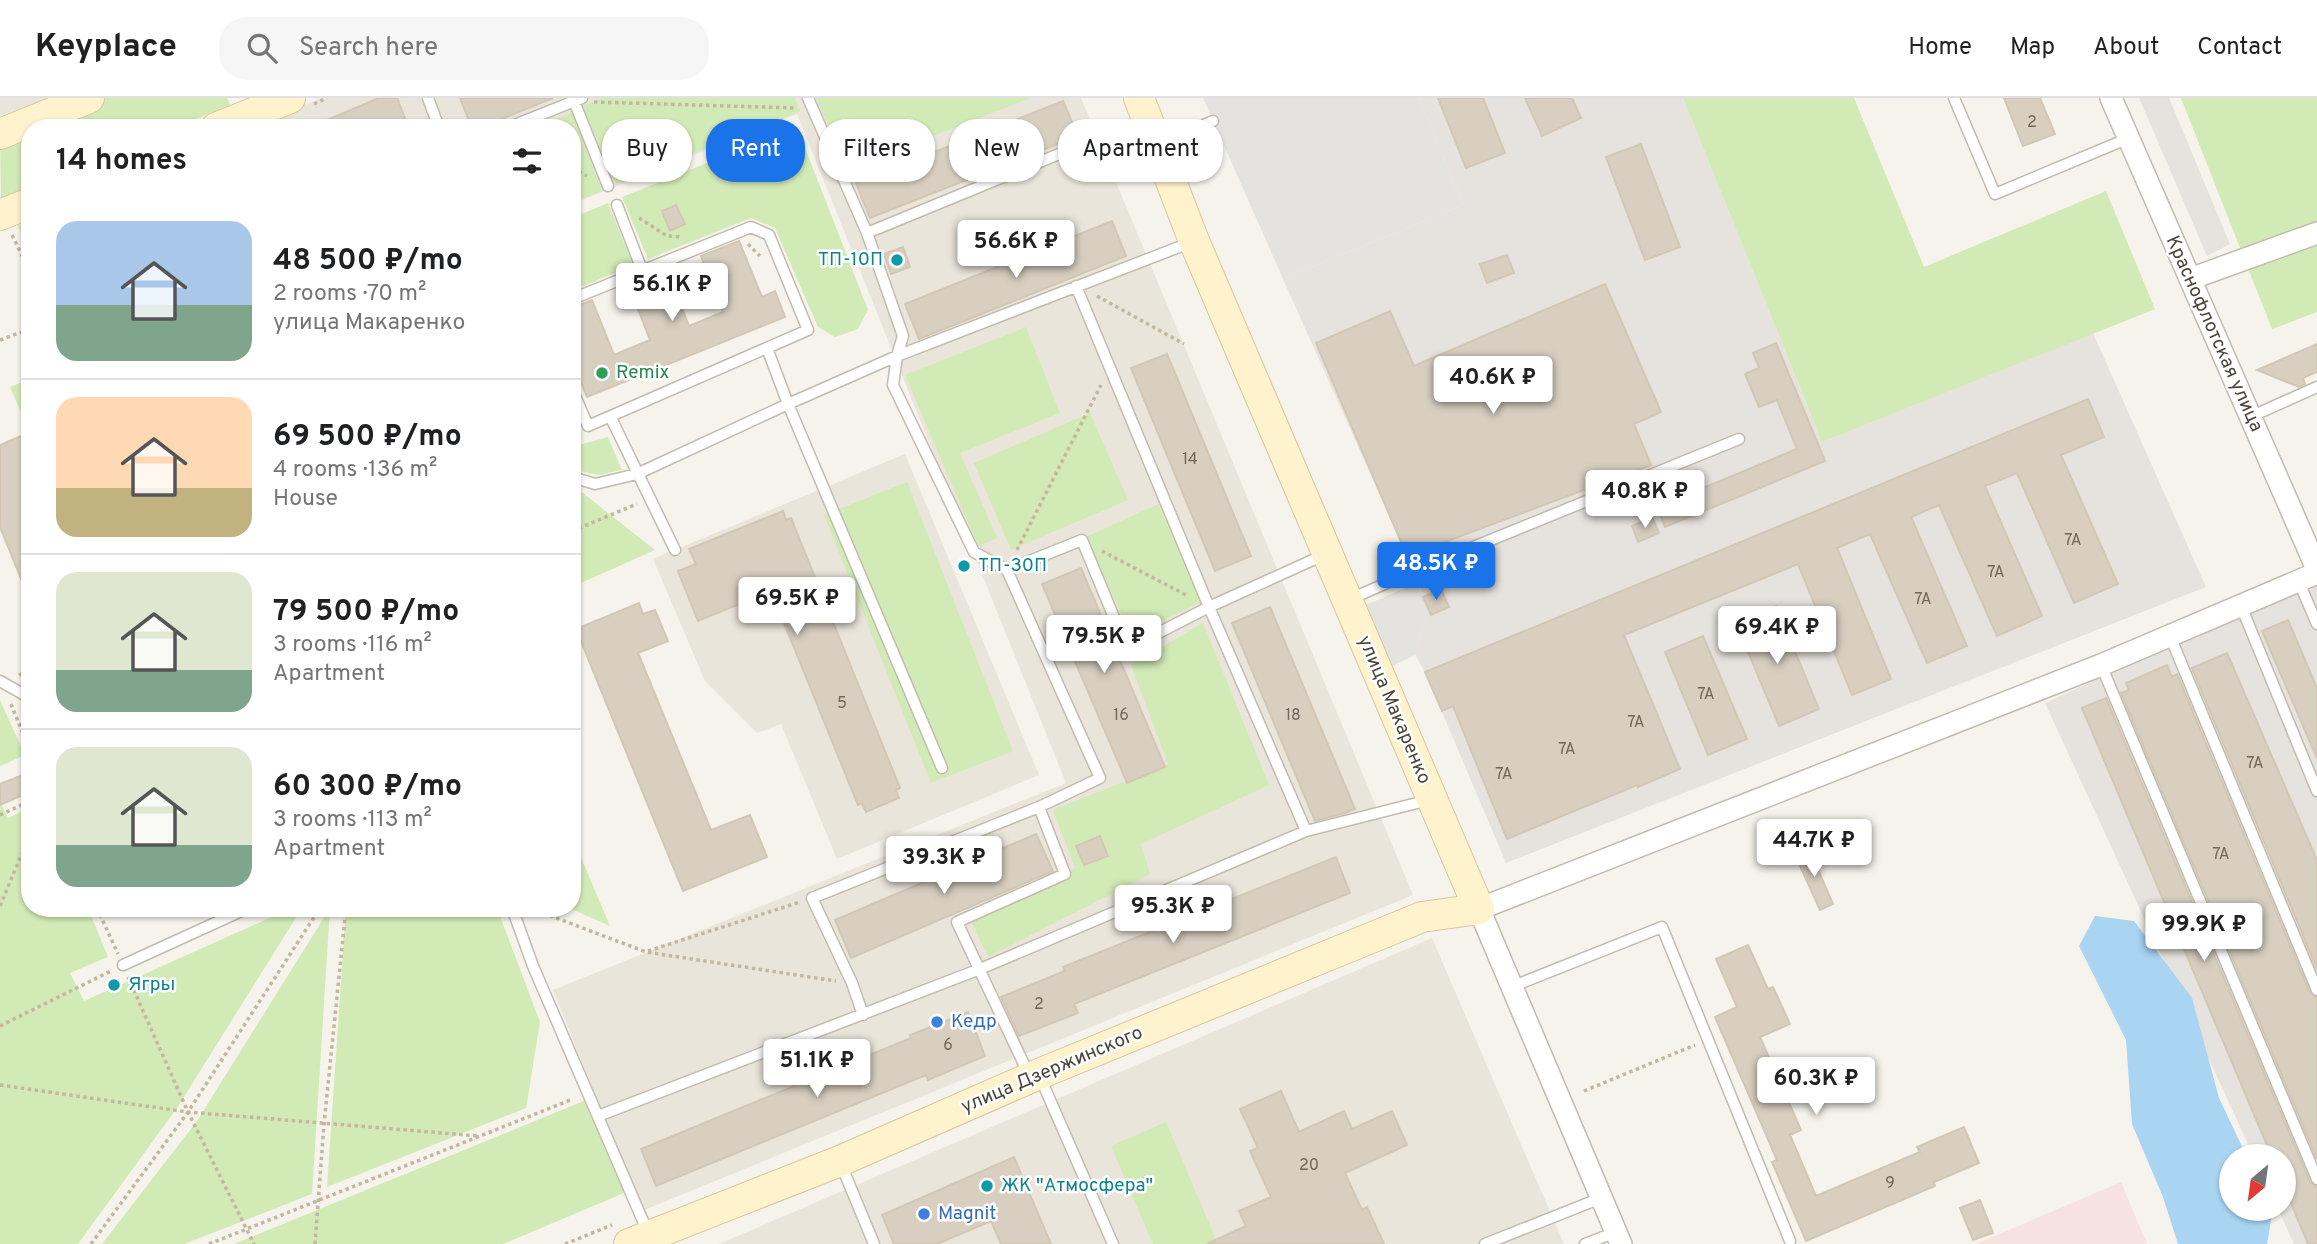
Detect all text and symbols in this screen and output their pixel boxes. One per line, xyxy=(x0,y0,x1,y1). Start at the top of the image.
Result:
search box xyxy=(219,17,709,80)
text: Keyplace xyxy=(35,27,177,69)
icon: search xyxy=(243,29,281,67)
text: Search here xyxy=(299,32,438,65)
text: Home xyxy=(1908,33,1972,63)
text: Map xyxy=(2010,33,2055,63)
text: About xyxy=(2093,33,2159,63)
text: Contact xyxy=(2197,33,2282,63)
house number: 2 xyxy=(2027,113,2037,133)
chip: Buy xyxy=(602,119,692,182)
chip: Rent xyxy=(706,119,805,182)
chip: Filters xyxy=(819,119,935,182)
chip: New xyxy=(949,119,1044,182)
chip: Apartment xyxy=(1058,119,1223,182)
icon: filters xyxy=(508,142,546,180)
text: 14 homes xyxy=(56,143,187,180)
pin: 56.6K ₽ xyxy=(951,220,1081,280)
text: 56.6K ₽ xyxy=(973,228,1059,257)
street label: Краснофлотская улица xyxy=(2160,232,2268,436)
text: 48 500 ₽/mo xyxy=(273,243,463,280)
place label: ТП-10П xyxy=(818,248,883,272)
icon: home xyxy=(112,249,196,333)
marker: ТП-10П xyxy=(889,252,905,268)
pin: 56.1K ₽ xyxy=(607,264,737,323)
text: 56.1K ₽ xyxy=(632,271,712,300)
text: 2 rooms · 70 m² xyxy=(273,280,426,309)
text: улица Макаренко xyxy=(273,309,465,338)
pin: 40.6K ₽ xyxy=(1428,356,1558,416)
place label: Remix xyxy=(616,361,669,385)
text: 40.6K ₽ xyxy=(1450,364,1536,393)
marker: Remix xyxy=(594,365,610,381)
text: 69 500 ₽/mo xyxy=(273,419,462,456)
icon: home xyxy=(112,425,196,509)
house number: 14 xyxy=(1182,450,1198,470)
text: 4 rooms · 136 m² xyxy=(273,456,437,485)
pin: 40.8K ₽ xyxy=(1580,470,1710,530)
text: 40.8K ₽ xyxy=(1601,478,1689,507)
text: House xyxy=(273,485,338,514)
house number: 7А xyxy=(2064,531,2082,551)
pin: 48.5K ₽ xyxy=(1371,542,1501,602)
text: 48.5K ₽ xyxy=(1393,550,1479,579)
place label: ТП-30П xyxy=(978,554,1047,578)
marker: ТП-30П xyxy=(956,558,972,574)
house number: 7А xyxy=(1987,563,2005,583)
pin: 69.5K ₽ xyxy=(732,578,862,637)
text: 69.5K ₽ xyxy=(754,585,840,614)
house number: 7А xyxy=(1914,590,1932,610)
text: 79 500 ₽/mo xyxy=(273,594,459,631)
icon: home xyxy=(112,600,196,684)
pin: 69.4K ₽ xyxy=(1712,606,1842,666)
text: 69.4K ₽ xyxy=(1734,614,1820,643)
pin: 79.5K ₽ xyxy=(1039,616,1169,675)
text: 79.5K ₽ xyxy=(1062,623,1146,652)
text: 3 rooms · 116 m² xyxy=(273,631,432,660)
street label: улица Макаренко xyxy=(1352,632,1436,788)
text: Apartment xyxy=(273,660,385,689)
house number: 7А xyxy=(1697,685,1715,705)
house number: 5 xyxy=(837,694,847,714)
house number: 16 xyxy=(1113,706,1129,726)
house number: 18 xyxy=(1285,706,1301,726)
house number: 7А xyxy=(1627,713,1645,733)
house number: 7А xyxy=(1558,740,1576,760)
house number: 7А xyxy=(2246,754,2264,774)
house number: 7А xyxy=(1495,765,1513,785)
text: 60 300 ₽/mo xyxy=(273,769,462,806)
icon: home xyxy=(112,775,196,859)
text: 3 rooms · 113 m² xyxy=(273,806,432,835)
pin: 44.7K ₽ xyxy=(1749,820,1879,879)
text: 44.7K ₽ xyxy=(1773,827,1855,856)
text: Apartment xyxy=(273,835,385,864)
pin: 39.3K ₽ xyxy=(879,836,1009,896)
text: 39.3K ₽ xyxy=(902,844,986,873)
house number: 7А xyxy=(2212,845,2230,865)
pin: 95.3K ₽ xyxy=(1108,886,1238,945)
text: 95.3K ₽ xyxy=(1131,893,1215,922)
pin: 99.9K ₽ xyxy=(2139,904,2269,963)
text: 99.9K ₽ xyxy=(2161,911,2247,940)
place label: Ягры xyxy=(128,973,175,997)
marker: Ягры xyxy=(106,977,122,993)
house number: 2 xyxy=(1034,995,1044,1015)
place label: Кедр xyxy=(951,1010,997,1034)
marker: Кедр xyxy=(929,1014,945,1030)
street label: улица Дзержинского xyxy=(958,1021,1146,1119)
house number: 6 xyxy=(943,1036,953,1056)
pin: 51.1K ₽ xyxy=(752,1040,882,1099)
text: 51.1K ₽ xyxy=(779,1047,855,1076)
pin: 60.3K ₽ xyxy=(1751,1058,1881,1117)
text: 60.3K ₽ xyxy=(1773,1065,1859,1094)
north arrow xyxy=(2219,1144,2296,1222)
map controls xyxy=(2219,1144,2296,1221)
house number: 20 xyxy=(1299,1156,1319,1176)
place label: ЖК "Атмосфера" xyxy=(1001,1174,1153,1198)
house number: 9 xyxy=(1885,1174,1895,1194)
marker: ЖК "Атмосфера" xyxy=(979,1178,995,1194)
place label: Magnit xyxy=(938,1202,997,1226)
marker: Magnit xyxy=(916,1206,932,1222)

